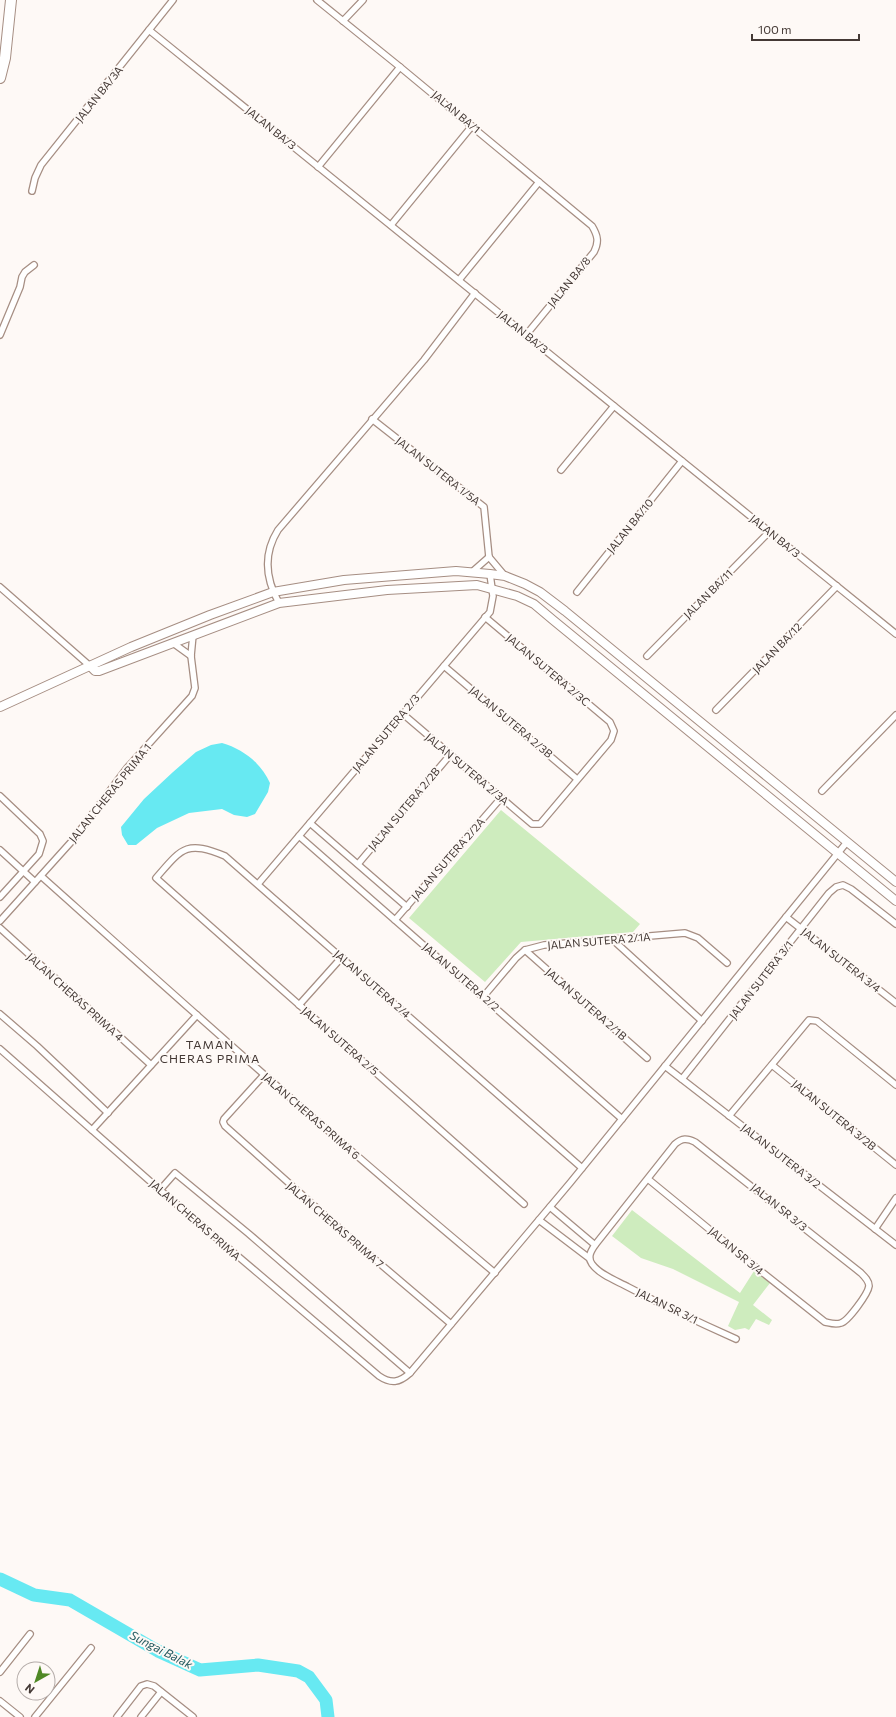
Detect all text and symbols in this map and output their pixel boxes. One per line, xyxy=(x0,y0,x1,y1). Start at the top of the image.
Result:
scale bar xyxy=(752,16,859,42)
text: 100 m xyxy=(758,22,792,36)
street label: JALAN BA/3A xyxy=(72,63,126,125)
street label: JALAN BA/1 xyxy=(429,88,483,136)
street label: JALAN BA/3 xyxy=(243,103,299,153)
street label: JALAN BA/8 xyxy=(544,254,594,310)
street label: JALAN BA/3 xyxy=(495,307,551,357)
street label: JALAN SUTERA 1/5A xyxy=(393,434,483,509)
street label: JALAN BA/10 xyxy=(604,496,656,556)
street label: JALAN BA/3 xyxy=(747,511,803,561)
street label: JALAN BA/11 xyxy=(680,566,736,622)
street label: JALAN BA/12 xyxy=(749,620,805,676)
street label: JALAN SUTERA 2/3C xyxy=(503,631,593,709)
street label: JALAN SUTERA 2/3B xyxy=(466,683,556,761)
street label: JALAN SUTERA 2/3 xyxy=(349,691,423,775)
street label: JALAN SUTERA 2/3A xyxy=(422,730,512,808)
street label: JALAN CHERAS PRIMA 1 xyxy=(66,741,154,845)
street label: JALAN SUTERA 2/2B xyxy=(365,765,443,853)
street label: JALAN SUTERA 2/2A xyxy=(408,815,488,903)
street label: JALAN SUTERA 3/4 xyxy=(799,925,884,996)
street label: JALAN SUTERA 2/1A xyxy=(547,929,652,952)
street label: JALAN SUTERA 3/1 xyxy=(726,938,796,1022)
street label: JALAN SUTERA 2/2 xyxy=(420,940,502,1014)
street label: JALAN SUTERA 2/4 xyxy=(331,947,413,1021)
street label: JALAN CHERAS PRIMA 4 xyxy=(24,950,126,1044)
street label: JALAN SUTERA 2/1B xyxy=(543,965,629,1043)
street label: JALAN SUTERA 2/5 xyxy=(299,1004,381,1078)
district label: TAMAN CHERAS PRIMA xyxy=(160,1037,260,1065)
street label: JALAN CHERAS PRIMA 6 xyxy=(259,1070,363,1163)
street label: JALAN SUTERA 3/2B xyxy=(789,1077,879,1153)
street label: JALAN SUTERA 3/2 xyxy=(738,1121,824,1191)
street label: JALAN CHERAS PRIMA xyxy=(146,1177,244,1264)
street label: JALAN CHERAS PRIMA 7 xyxy=(284,1179,387,1271)
street label: JALAN SR 3/3 xyxy=(748,1180,810,1234)
street label: JALAN SR 3/4 xyxy=(706,1224,767,1278)
street label: JALAN SR 3/1 xyxy=(634,1285,700,1327)
water label: Sungai Balak xyxy=(128,1627,196,1671)
north arrow xyxy=(16,1661,56,1701)
text: N xyxy=(22,1682,37,1697)

